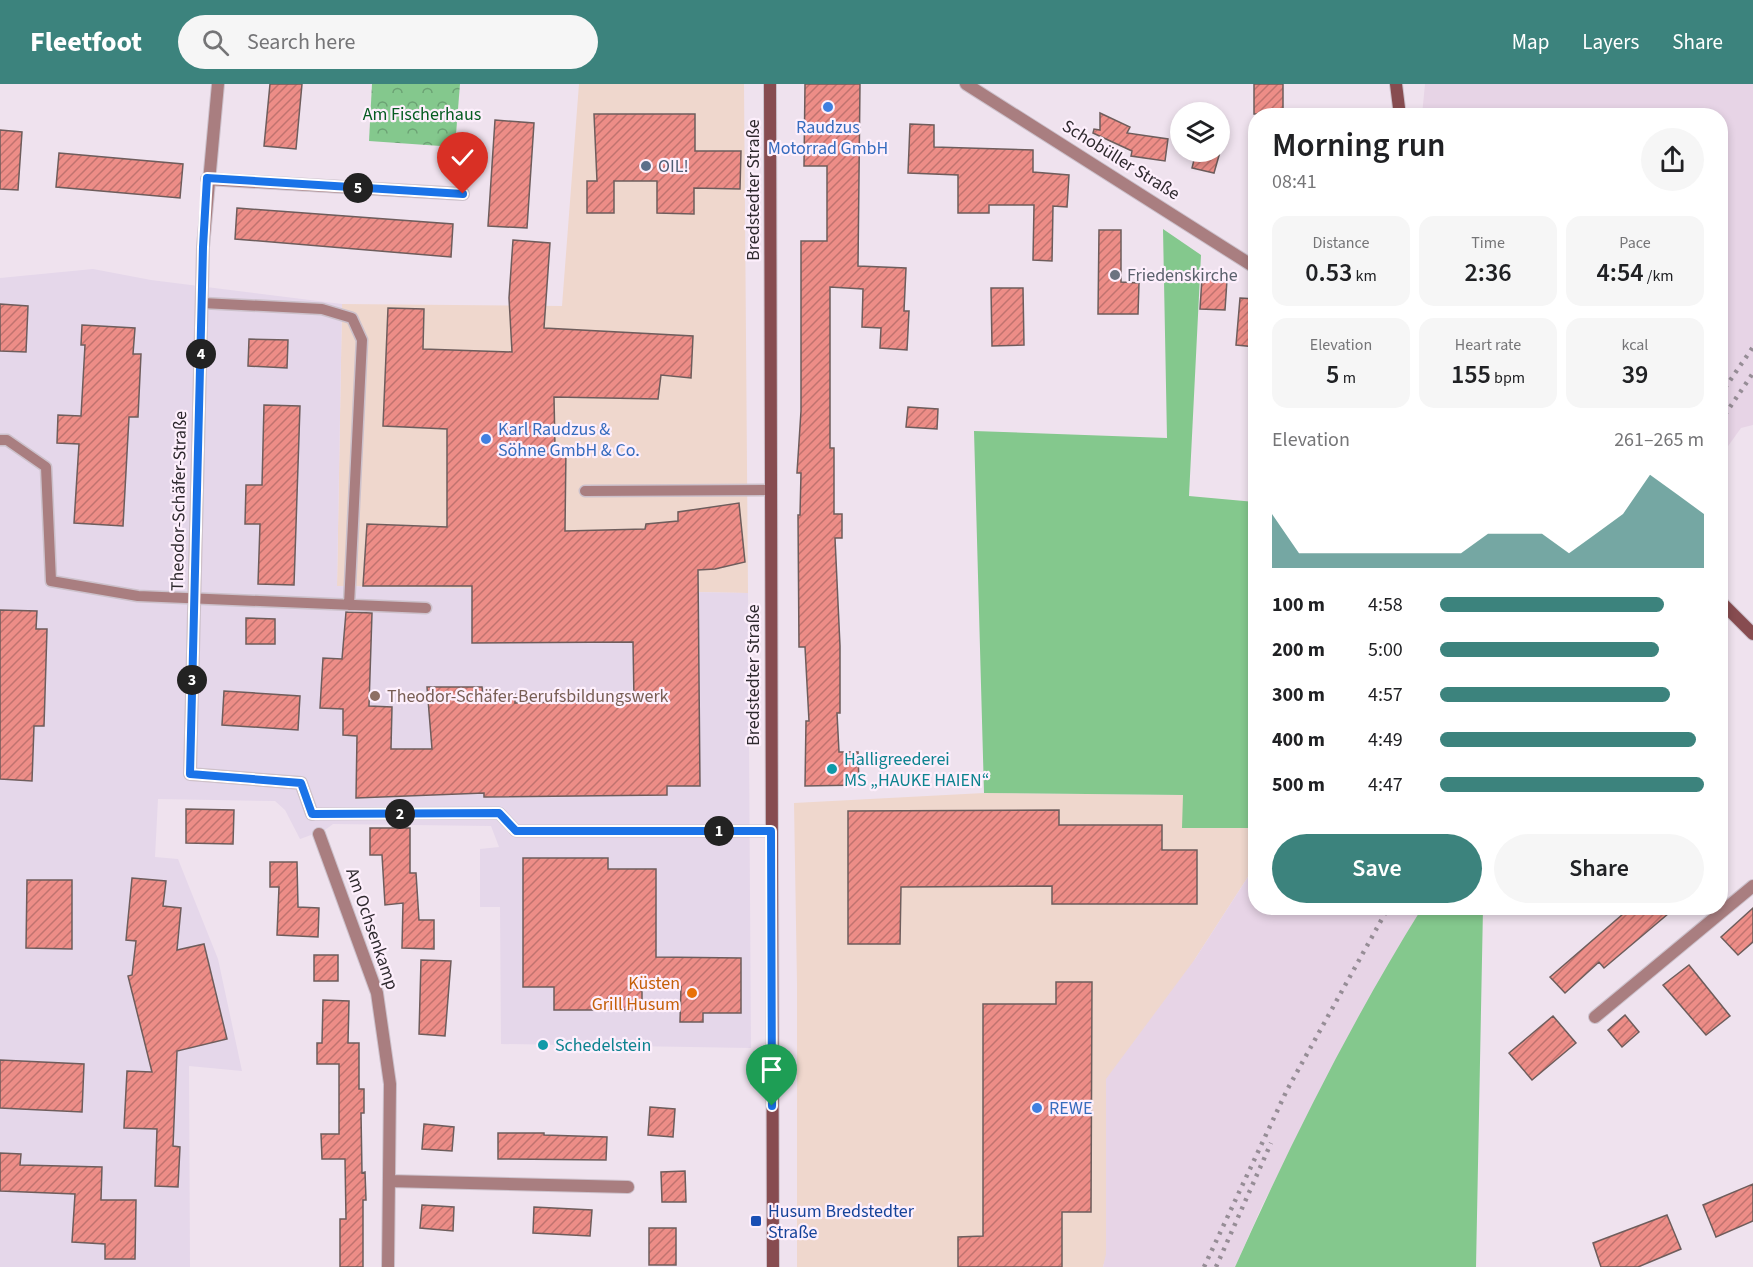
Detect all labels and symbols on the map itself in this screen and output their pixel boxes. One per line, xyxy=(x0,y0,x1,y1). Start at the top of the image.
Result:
marker: Raudzus Motorrad GmbH xyxy=(821,100,835,114)
park label: Am Fischerhaus xyxy=(363,102,481,127)
street label: Schobüller Straße xyxy=(1057,114,1185,206)
place label: Raudzus Motorrad GmbH xyxy=(768,115,888,161)
street label: Bredstedter Straße xyxy=(741,119,766,261)
pin xyxy=(437,132,488,194)
place label: OIL! xyxy=(658,154,689,179)
marker: OIL! xyxy=(639,159,653,173)
pin: 5 xyxy=(343,173,373,203)
place label: Friedenskirche xyxy=(1127,263,1238,288)
marker: Friedenskirche xyxy=(1108,268,1122,282)
pin: 4 xyxy=(186,339,216,369)
street label: Theodor-Schäfer-Straße xyxy=(165,411,193,591)
place label: Karl Raudzus & Söhne GmbH & Co. xyxy=(498,417,640,463)
marker: Karl Raudzus & Söhne GmbH & Co. xyxy=(479,432,493,446)
street label: Bredstedter Straße xyxy=(741,604,766,746)
pin: 3 xyxy=(177,665,207,695)
place label: Theodor-Schäfer-Berufsbildungswerk xyxy=(387,684,669,709)
marker: Theodor-Schäfer-Berufsbildungswerk xyxy=(368,689,382,703)
place label: Halligreederei MS „HAUKE HAIEN“ xyxy=(844,747,989,793)
marker: Halligreederei MS „HAUKE HAIEN“ xyxy=(825,762,839,776)
pin: 2 xyxy=(385,799,415,829)
pin: 1 xyxy=(704,816,734,846)
street label: Am Ochsenkamp xyxy=(339,865,405,993)
place label: Küsten Grill Husum xyxy=(592,971,680,1017)
marker: Küsten Grill Husum xyxy=(685,986,699,1000)
place label: Schedelstein xyxy=(555,1033,651,1058)
marker: Schedelstein xyxy=(536,1038,550,1052)
pin xyxy=(746,1044,797,1106)
place label: REWE xyxy=(1049,1096,1092,1121)
marker: REWE xyxy=(1030,1101,1044,1115)
place label: Husum Bredstedter Straße xyxy=(768,1199,915,1245)
marker: Husum Bredstedter Straße xyxy=(749,1214,763,1228)

